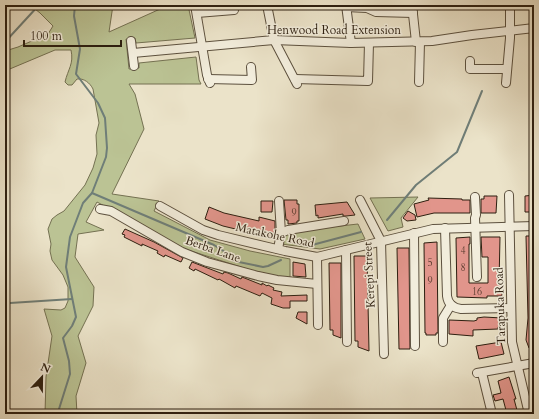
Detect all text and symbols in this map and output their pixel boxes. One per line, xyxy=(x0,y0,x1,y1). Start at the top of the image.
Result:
scale bar xyxy=(24,22,121,48)
street label: Henwood Road Extension xyxy=(267,22,401,38)
text: 100 m xyxy=(30,28,63,44)
house number: 9 xyxy=(291,206,297,220)
street label: Matakohe Road xyxy=(234,219,316,251)
street label: Berba Lane xyxy=(183,232,243,266)
street label: Kerepi Street xyxy=(359,241,379,308)
house number: 4 xyxy=(460,244,466,258)
house number: 5 xyxy=(427,256,433,270)
house number: 8 xyxy=(460,261,466,275)
street label: Tarapuka Road xyxy=(491,266,509,345)
house number: 9 xyxy=(427,274,433,288)
house number: 16 xyxy=(472,285,482,299)
north arrow xyxy=(22,357,62,397)
text: N xyxy=(38,359,53,377)

